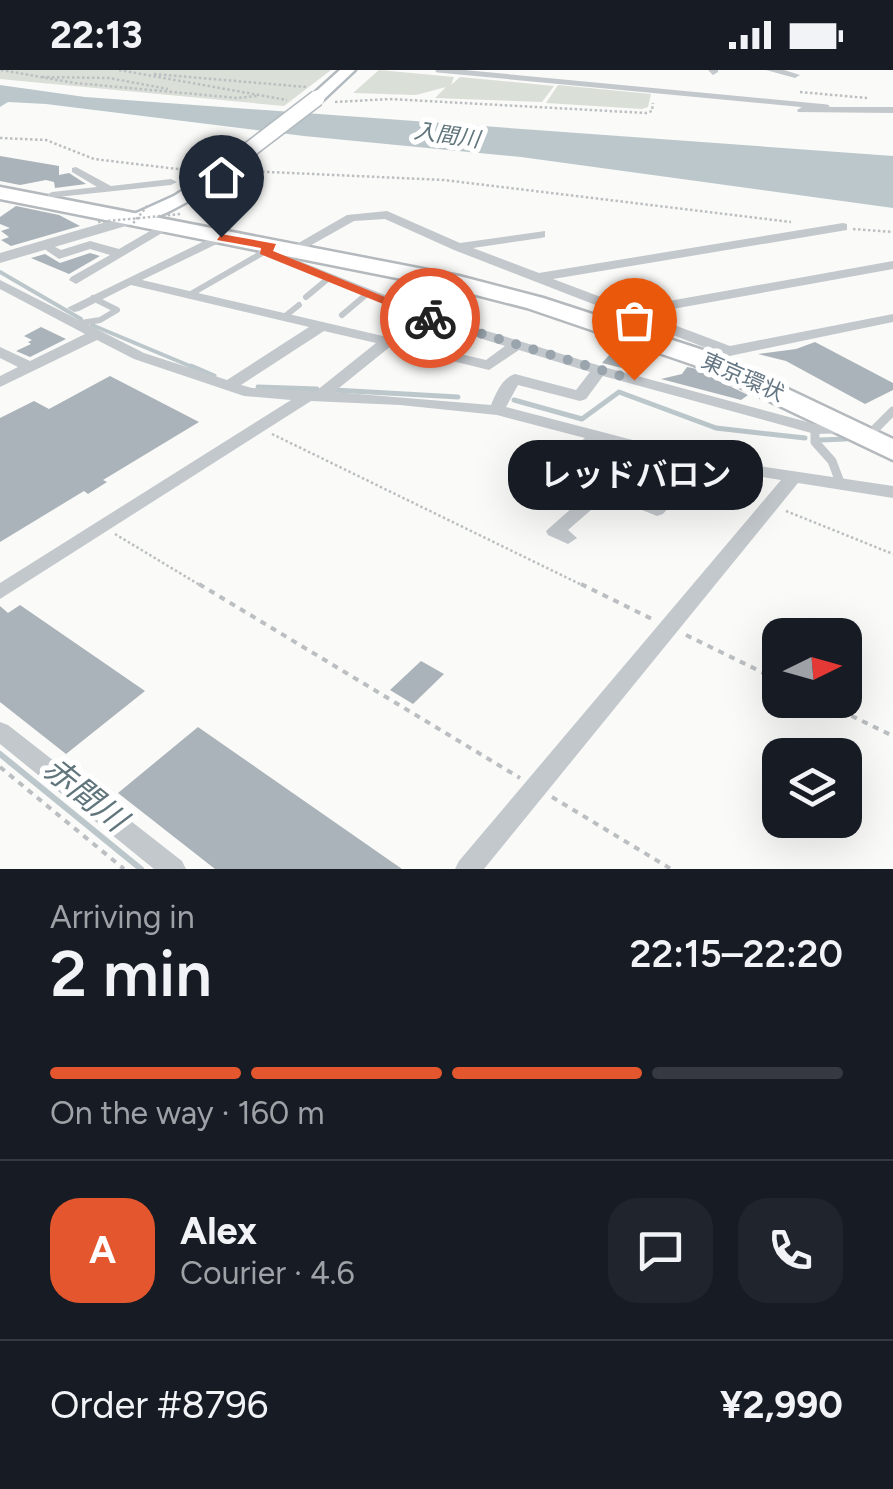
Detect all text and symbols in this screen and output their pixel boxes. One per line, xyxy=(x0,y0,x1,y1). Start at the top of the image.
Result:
text: 22:13 xyxy=(50,12,143,58)
water label: 入間川 xyxy=(412,117,484,153)
pin xyxy=(179,135,264,238)
icon: home xyxy=(194,150,249,205)
courier xyxy=(380,268,480,368)
pin xyxy=(592,278,677,381)
icon: bike xyxy=(403,291,458,346)
icon: bag xyxy=(607,293,662,348)
street label: 東京環状 xyxy=(697,347,789,407)
callout: レッドバロン xyxy=(506,440,762,510)
text: レッドバロン xyxy=(539,456,732,494)
north arrow xyxy=(762,618,862,718)
map controls xyxy=(762,618,862,838)
button: layers xyxy=(762,738,862,838)
water label: 赤間川 xyxy=(36,749,137,841)
text: Arriving in xyxy=(50,898,195,936)
text: 22:15–22:20 xyxy=(630,931,843,977)
text: 2 min xyxy=(50,934,212,1012)
text: On the way · 160 m xyxy=(50,1094,324,1132)
button: chat xyxy=(608,1198,713,1303)
button: phone xyxy=(738,1198,843,1303)
text: Alex xyxy=(180,1208,257,1254)
text: A xyxy=(89,1227,116,1273)
text: Courier · 4.6 xyxy=(180,1254,355,1292)
text: Order #8796 xyxy=(50,1382,268,1428)
text: ¥2,990 xyxy=(720,1382,843,1428)

